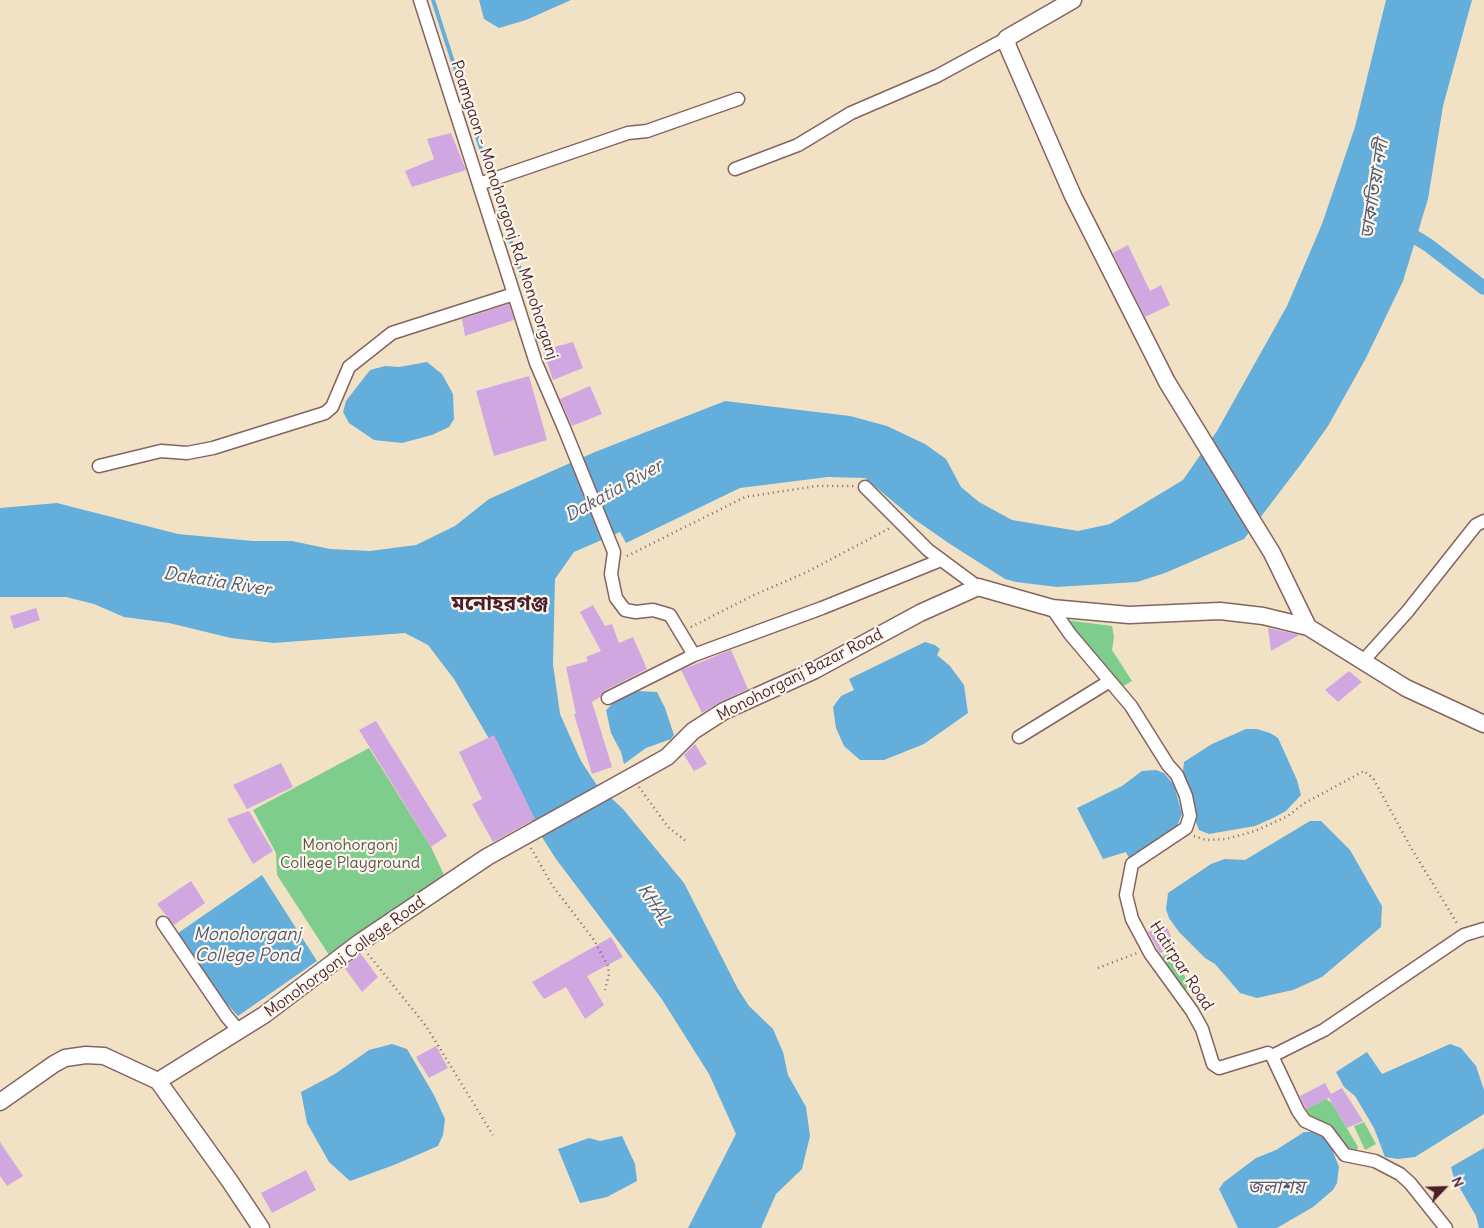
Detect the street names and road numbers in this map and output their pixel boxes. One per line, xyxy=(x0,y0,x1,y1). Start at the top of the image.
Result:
street label: Poamgaon - Monohorgonj Rd, Monohorganj xyxy=(446,58,562,362)
street label: Monohorganj Bazar Road xyxy=(714,625,886,725)
street label: Monohorgonj College Road xyxy=(261,892,429,1022)
street label: Hatirpar Road xyxy=(1145,918,1217,1014)

